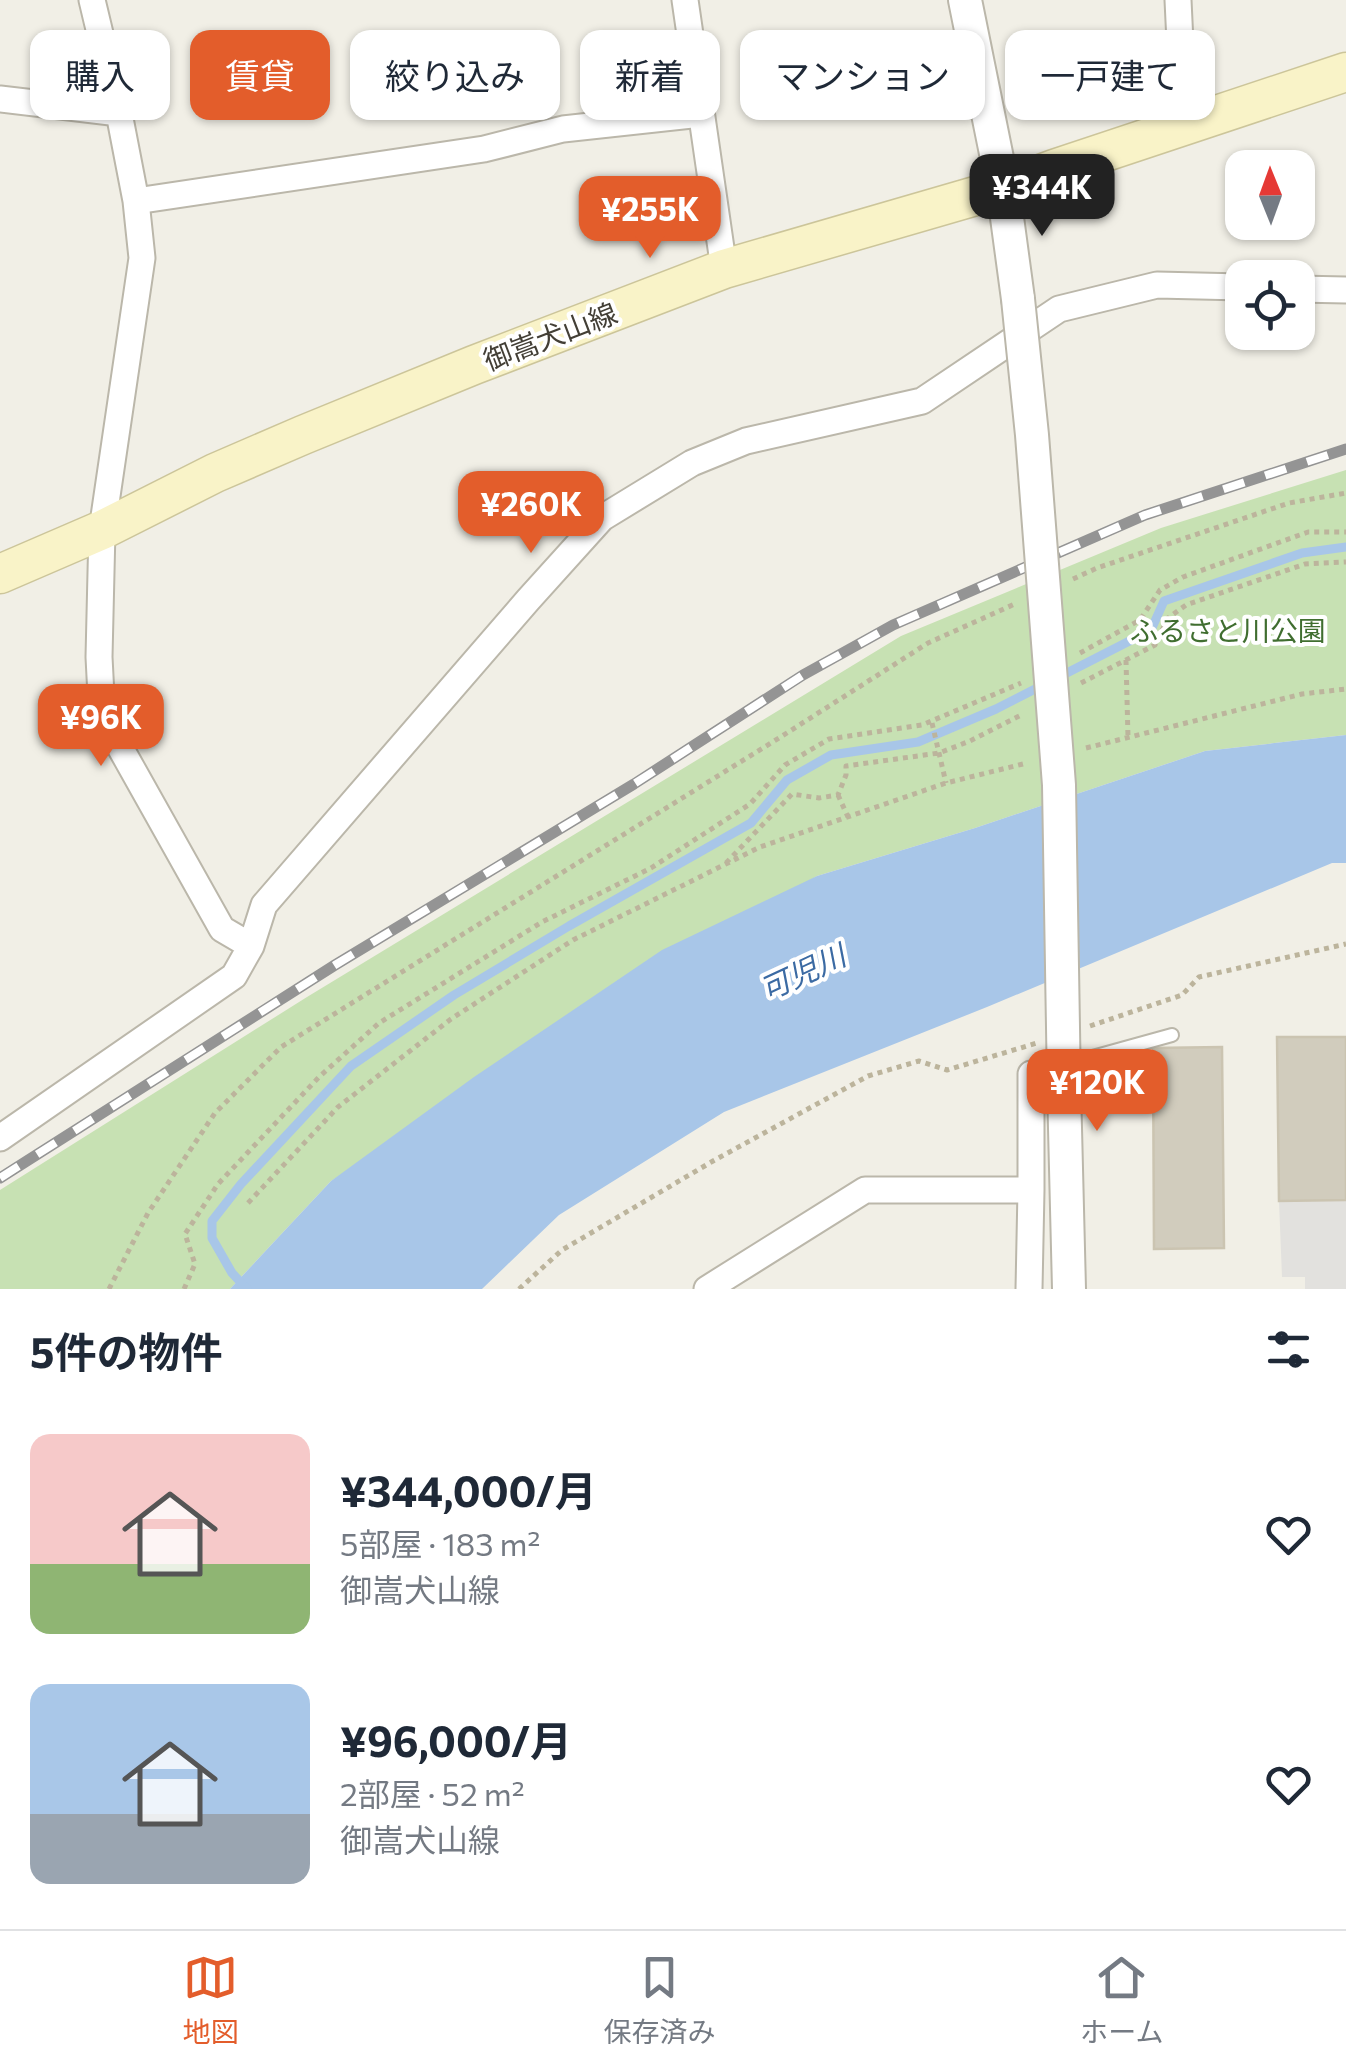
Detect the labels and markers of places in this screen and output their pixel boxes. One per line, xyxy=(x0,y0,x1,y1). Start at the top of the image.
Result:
pin: ¥344K xyxy=(972,154,1112,239)
pin: ¥255K xyxy=(580,176,720,261)
pin: ¥260K xyxy=(461,471,601,556)
pin: ¥96K xyxy=(42,684,160,769)
pin: ¥120K xyxy=(1027,1049,1167,1134)

